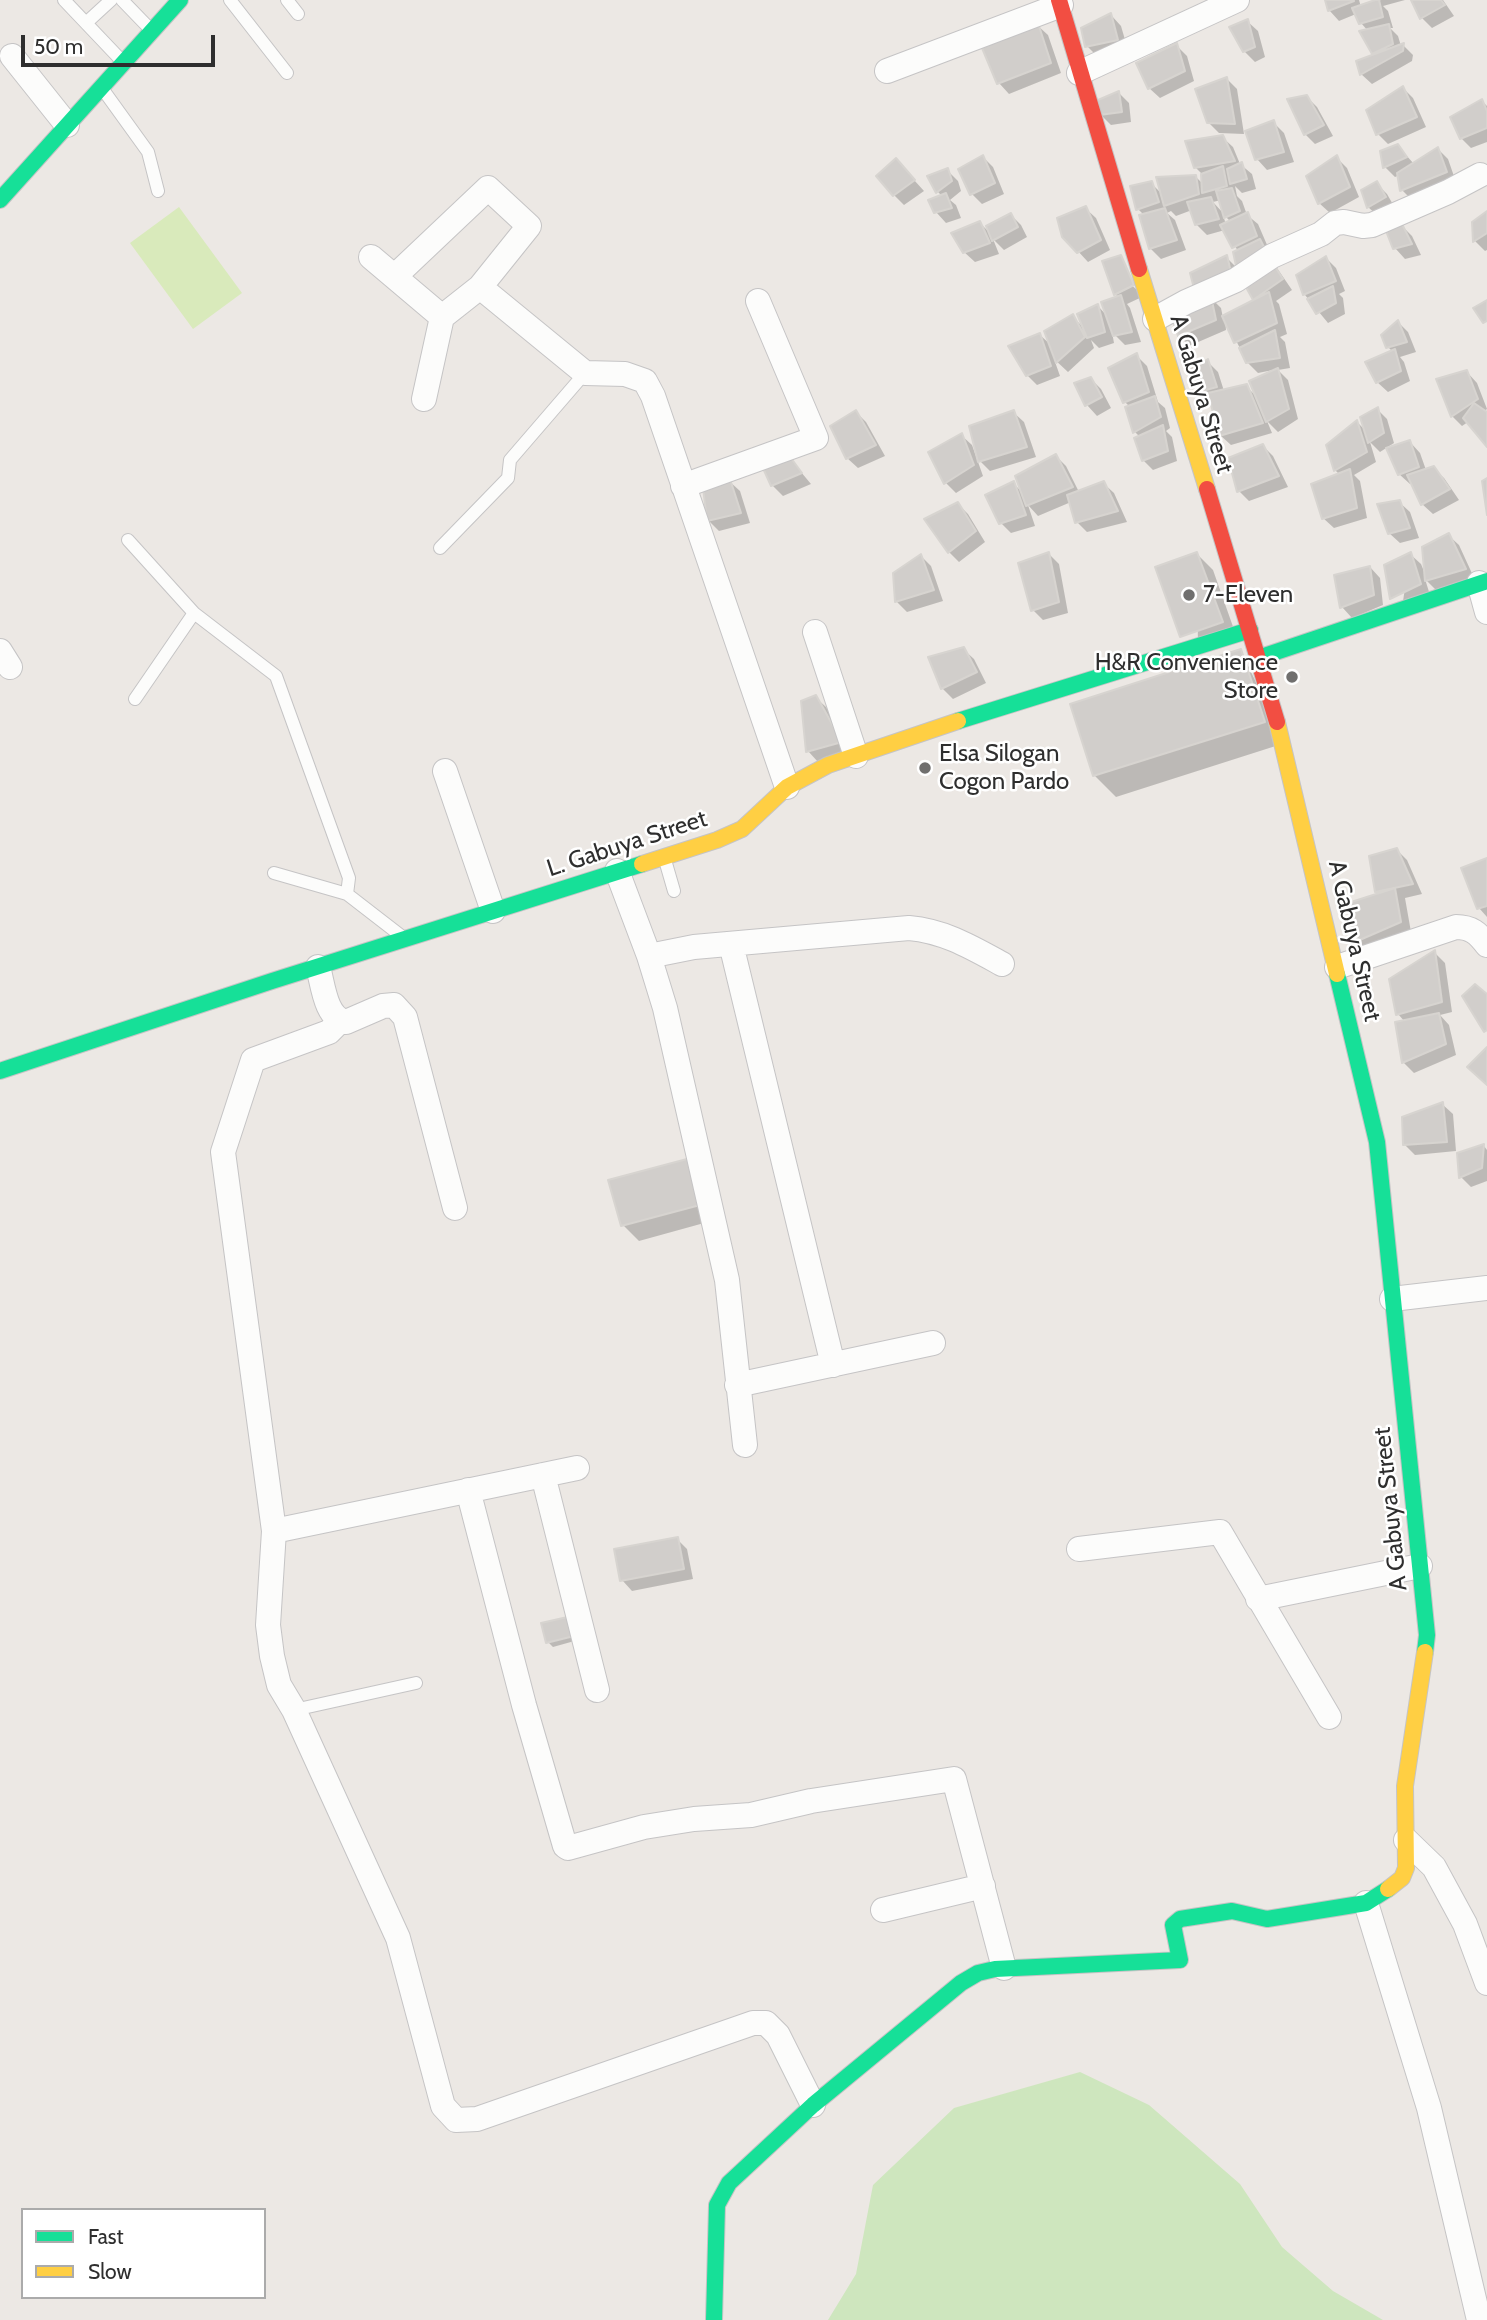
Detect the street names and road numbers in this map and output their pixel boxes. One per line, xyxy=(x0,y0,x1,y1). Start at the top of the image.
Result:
street label: A Gabuya Street xyxy=(1163,311,1239,477)
street label: L. Gabuya Street xyxy=(543,805,711,883)
street label: A Gabuya Street xyxy=(1321,858,1387,1024)
street label: A Gabuya Street xyxy=(1368,1426,1414,1592)

